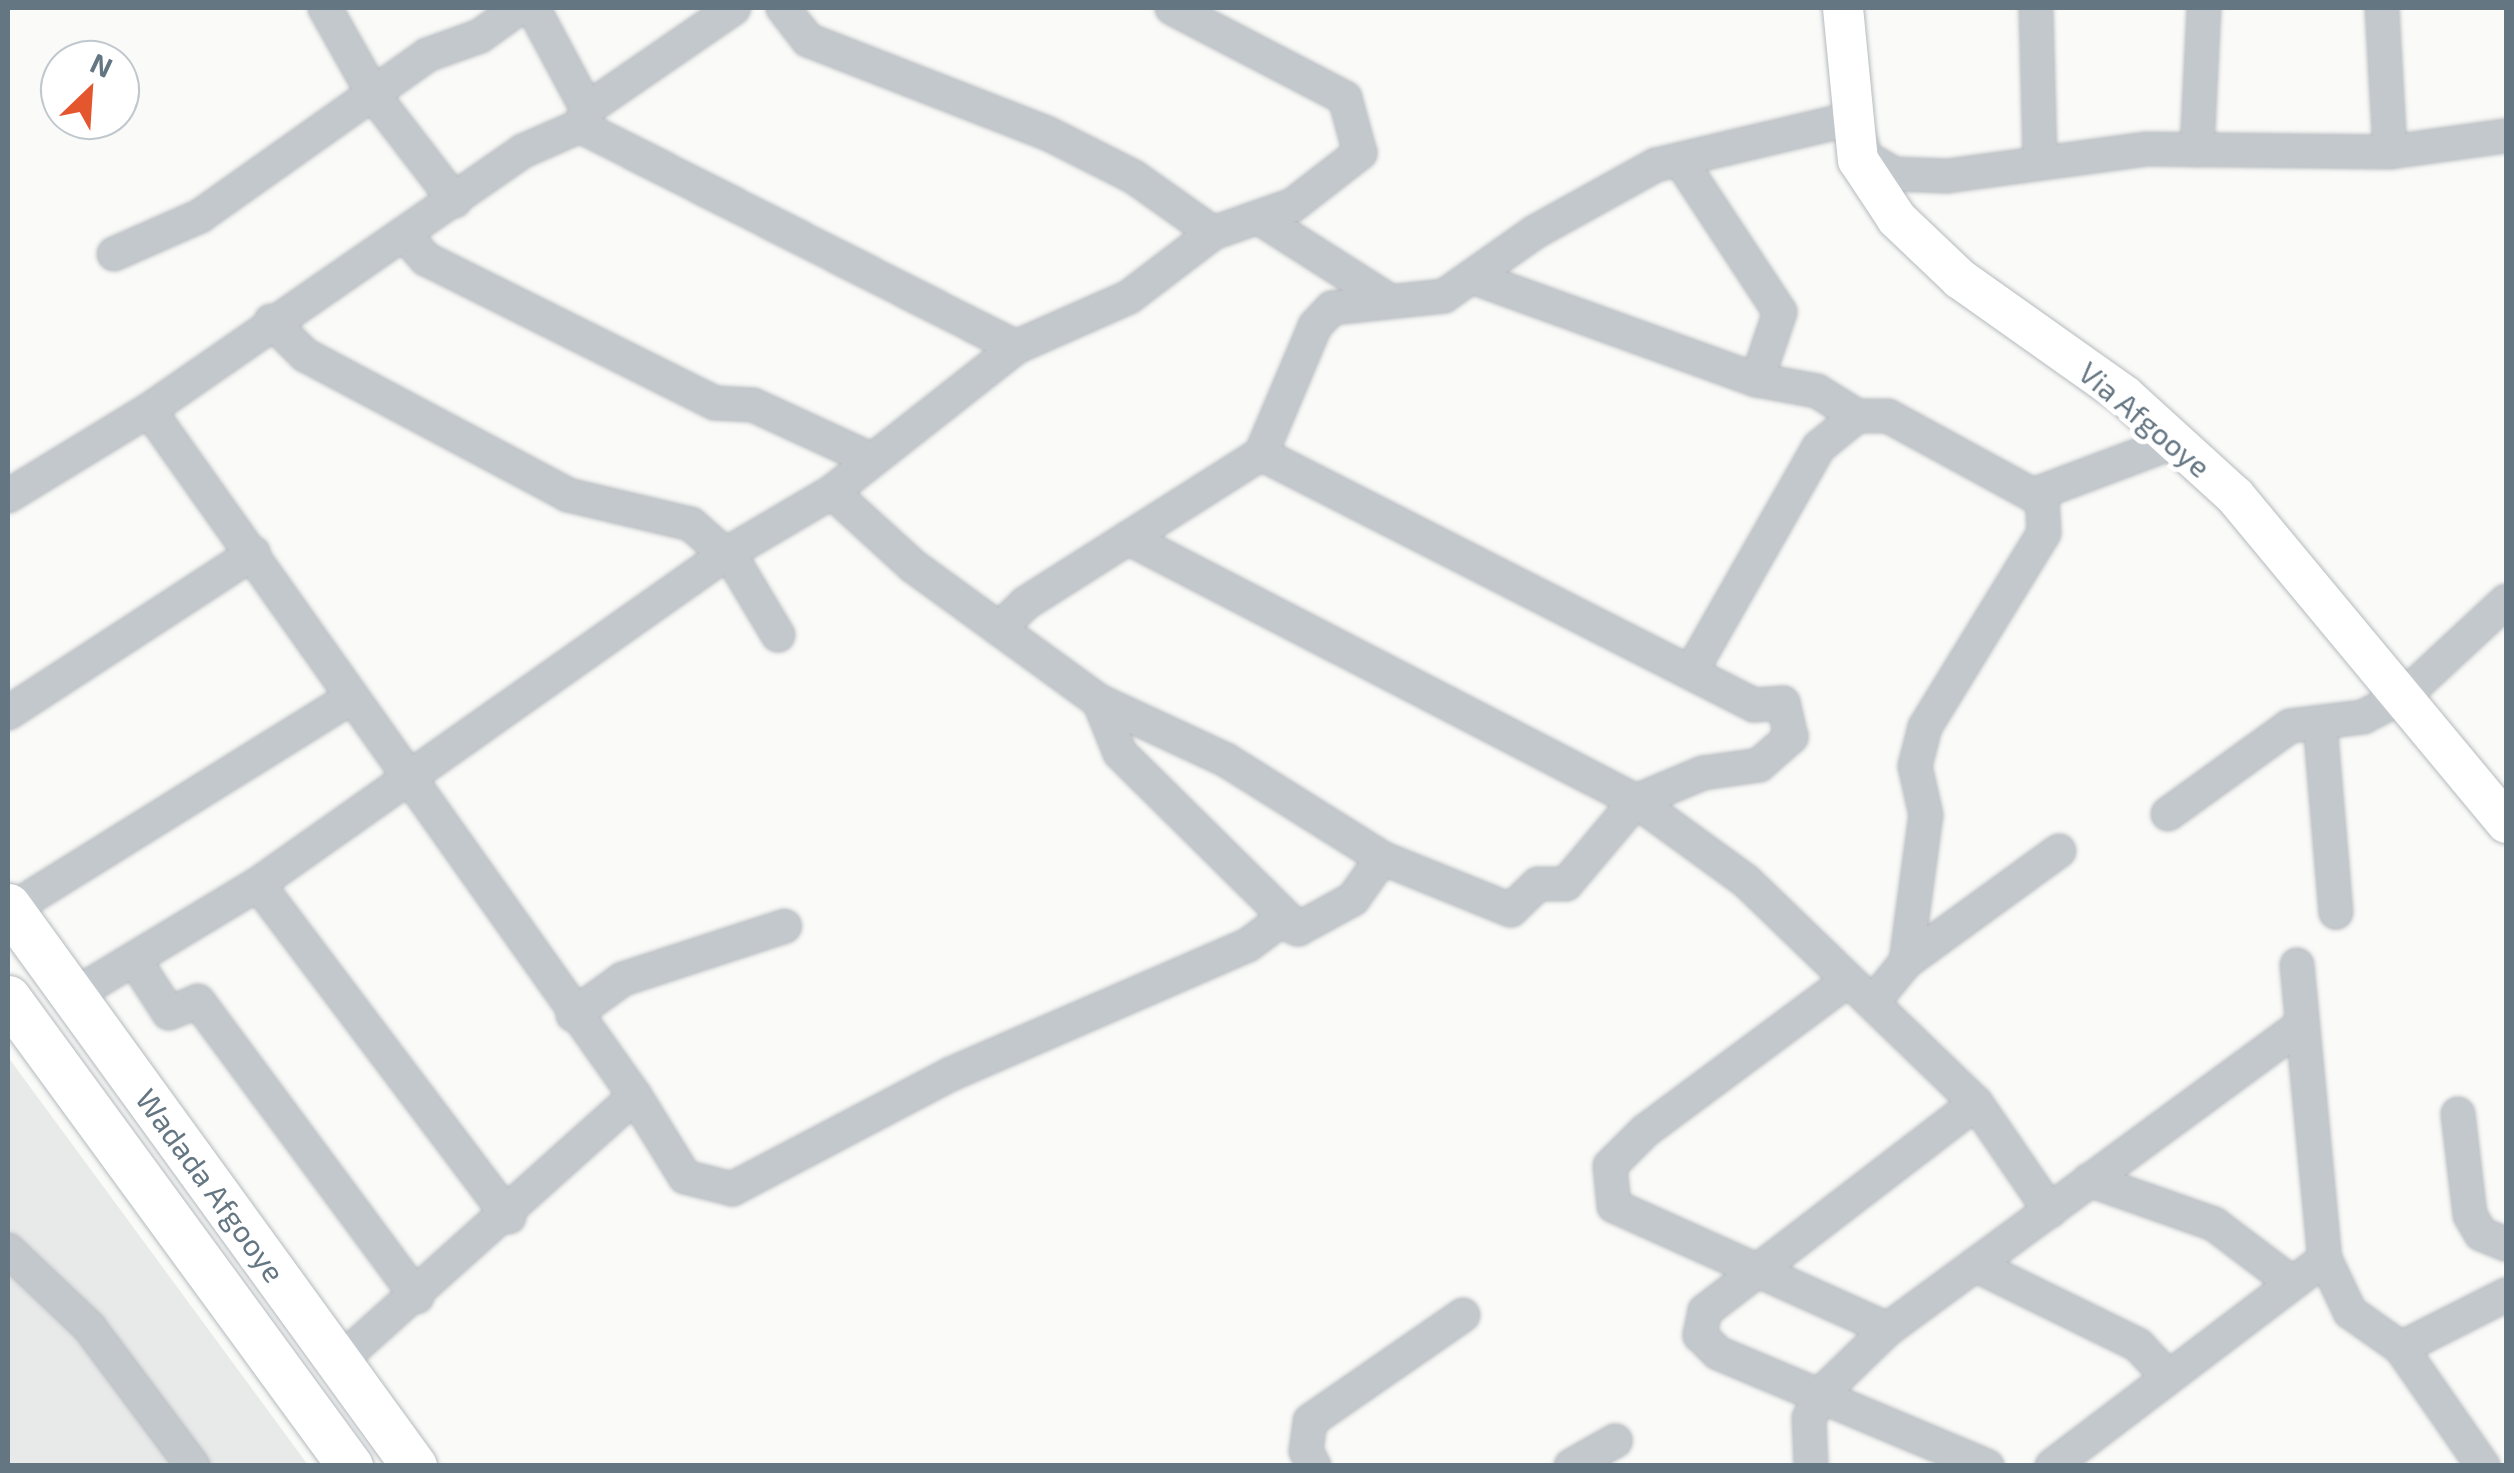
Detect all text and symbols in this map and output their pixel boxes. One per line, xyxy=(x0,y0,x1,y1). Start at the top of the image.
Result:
north arrow xyxy=(40,40,140,140)
text: N xyxy=(85,45,118,84)
street label: Via Afgooye xyxy=(2072,353,2218,485)
street label: Wadada Afgooye xyxy=(129,1081,293,1289)

